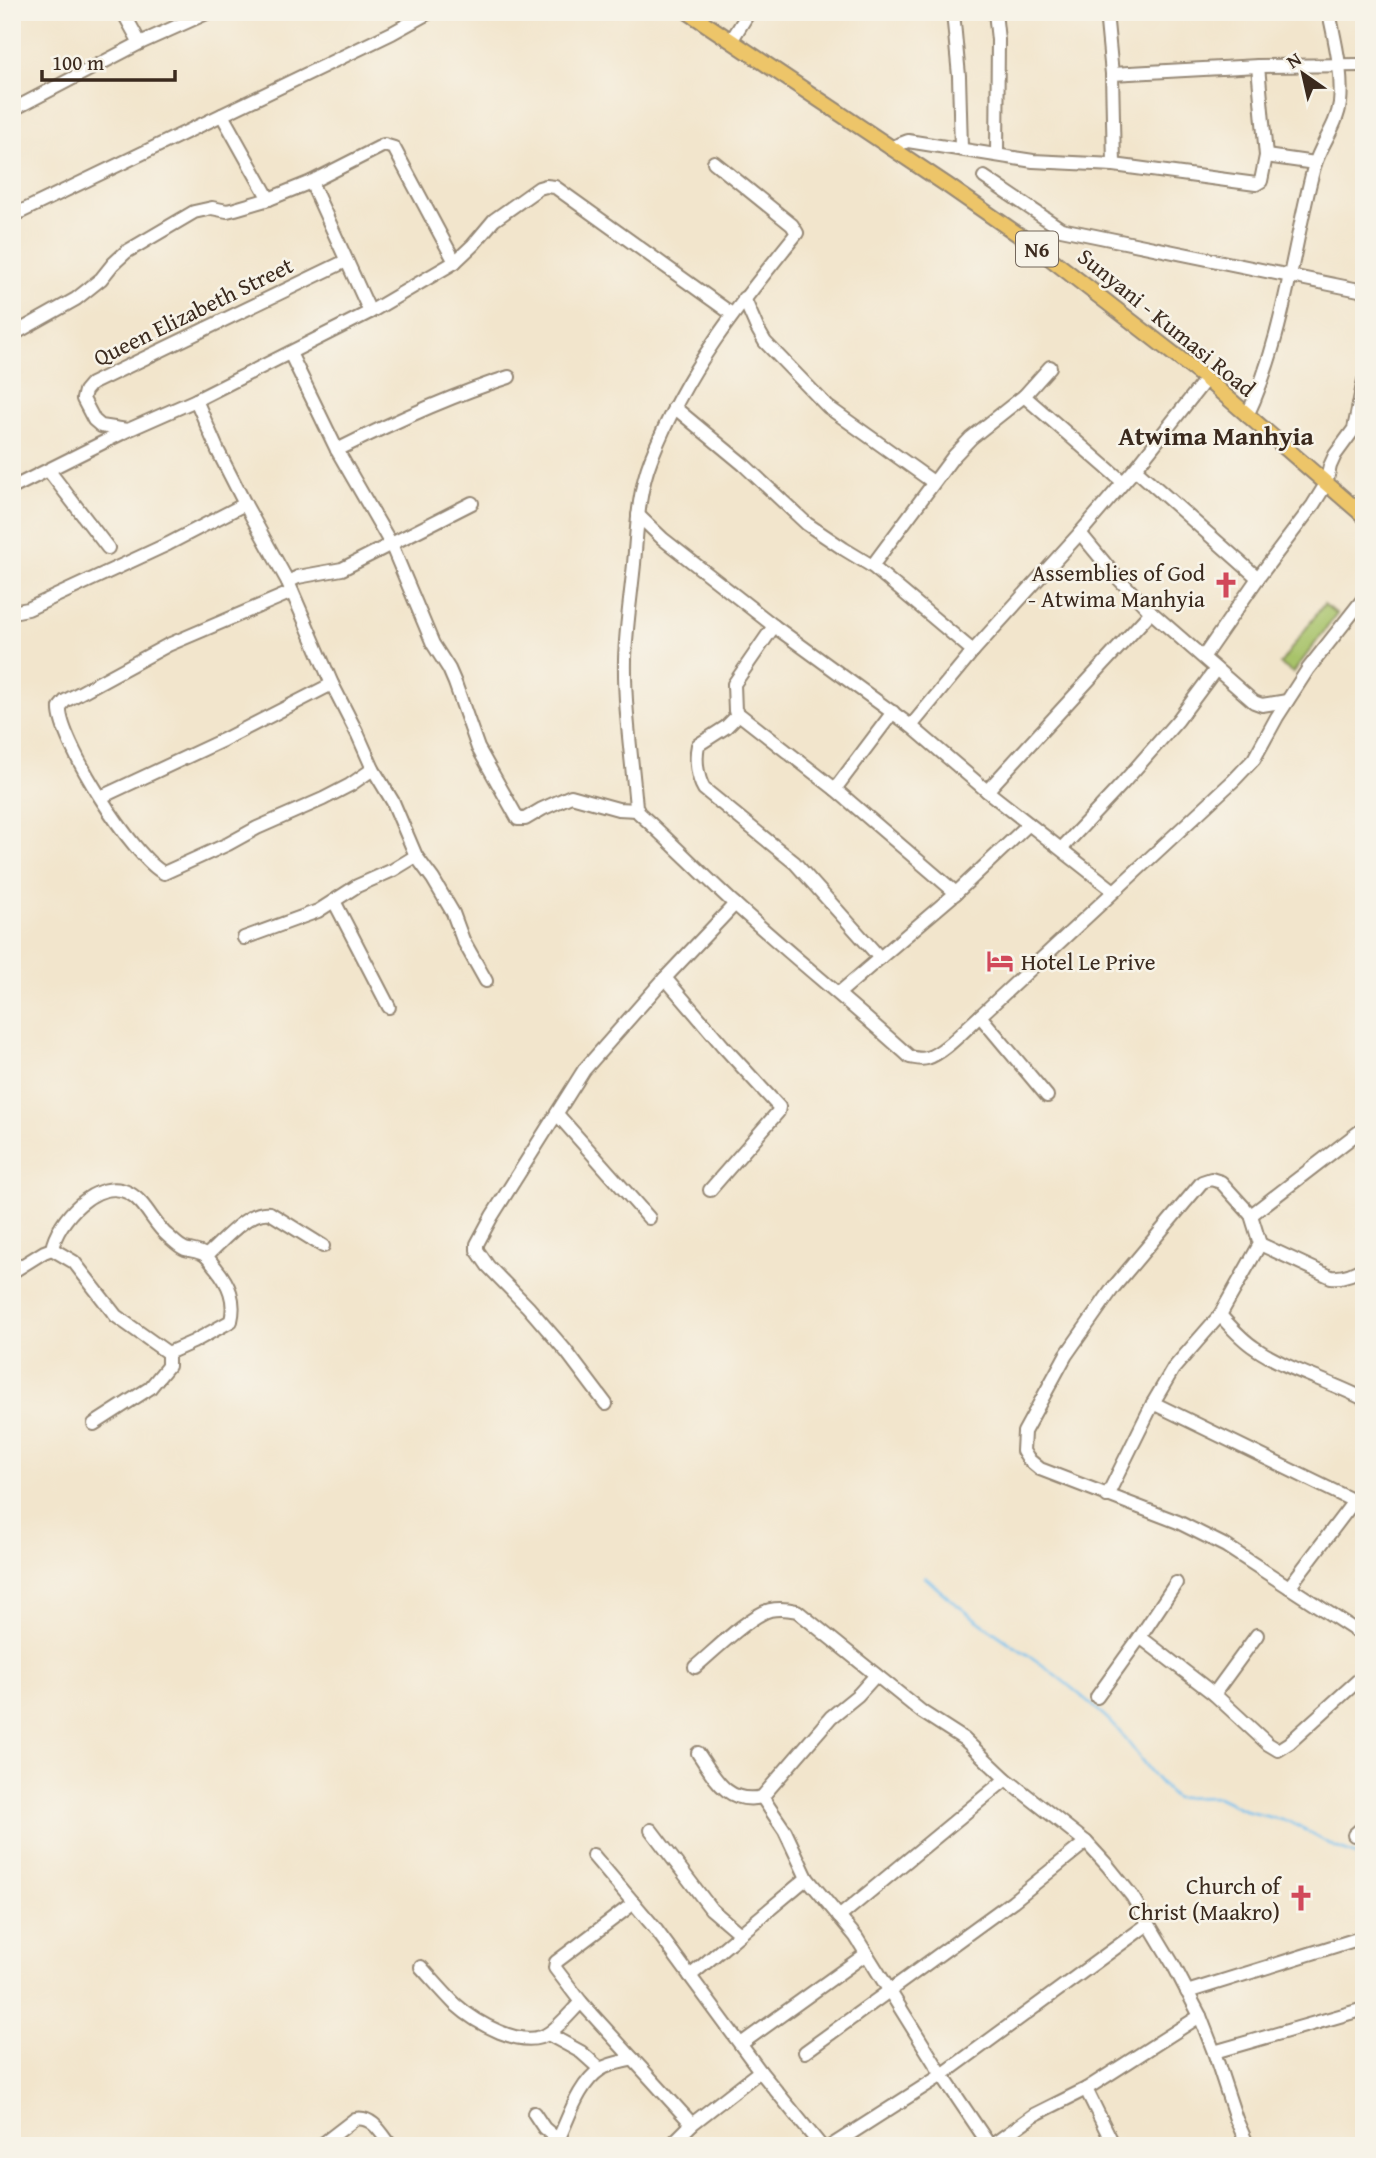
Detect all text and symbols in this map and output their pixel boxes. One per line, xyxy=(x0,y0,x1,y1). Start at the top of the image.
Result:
scale bar xyxy=(42,38,175,82)
north arrow xyxy=(1268,38,1338,108)
text: N xyxy=(1280,45,1307,75)
text: 100 m xyxy=(52,47,104,78)
road number: N6 xyxy=(1016,232,1058,266)
street label: Sunyani - Kumasi Road xyxy=(1071,240,1264,405)
street label: Queen Elizabeth Street xyxy=(88,248,298,374)
district label: Atwima Manhyia xyxy=(1118,416,1315,455)
place label: Assemblies of God - Atwima Manhyia xyxy=(1028,556,1206,615)
church icon: Assemblies of God - Atwima Manhyia xyxy=(1211,570,1241,600)
place label: Hotel Le Prive xyxy=(1021,945,1156,978)
hotel icon: Hotel Le Prive xyxy=(985,946,1015,976)
place label: Church of Christ (Maakro) xyxy=(1128,1869,1283,1928)
church icon: Church of Christ (Maakro) xyxy=(1286,1883,1316,1913)

